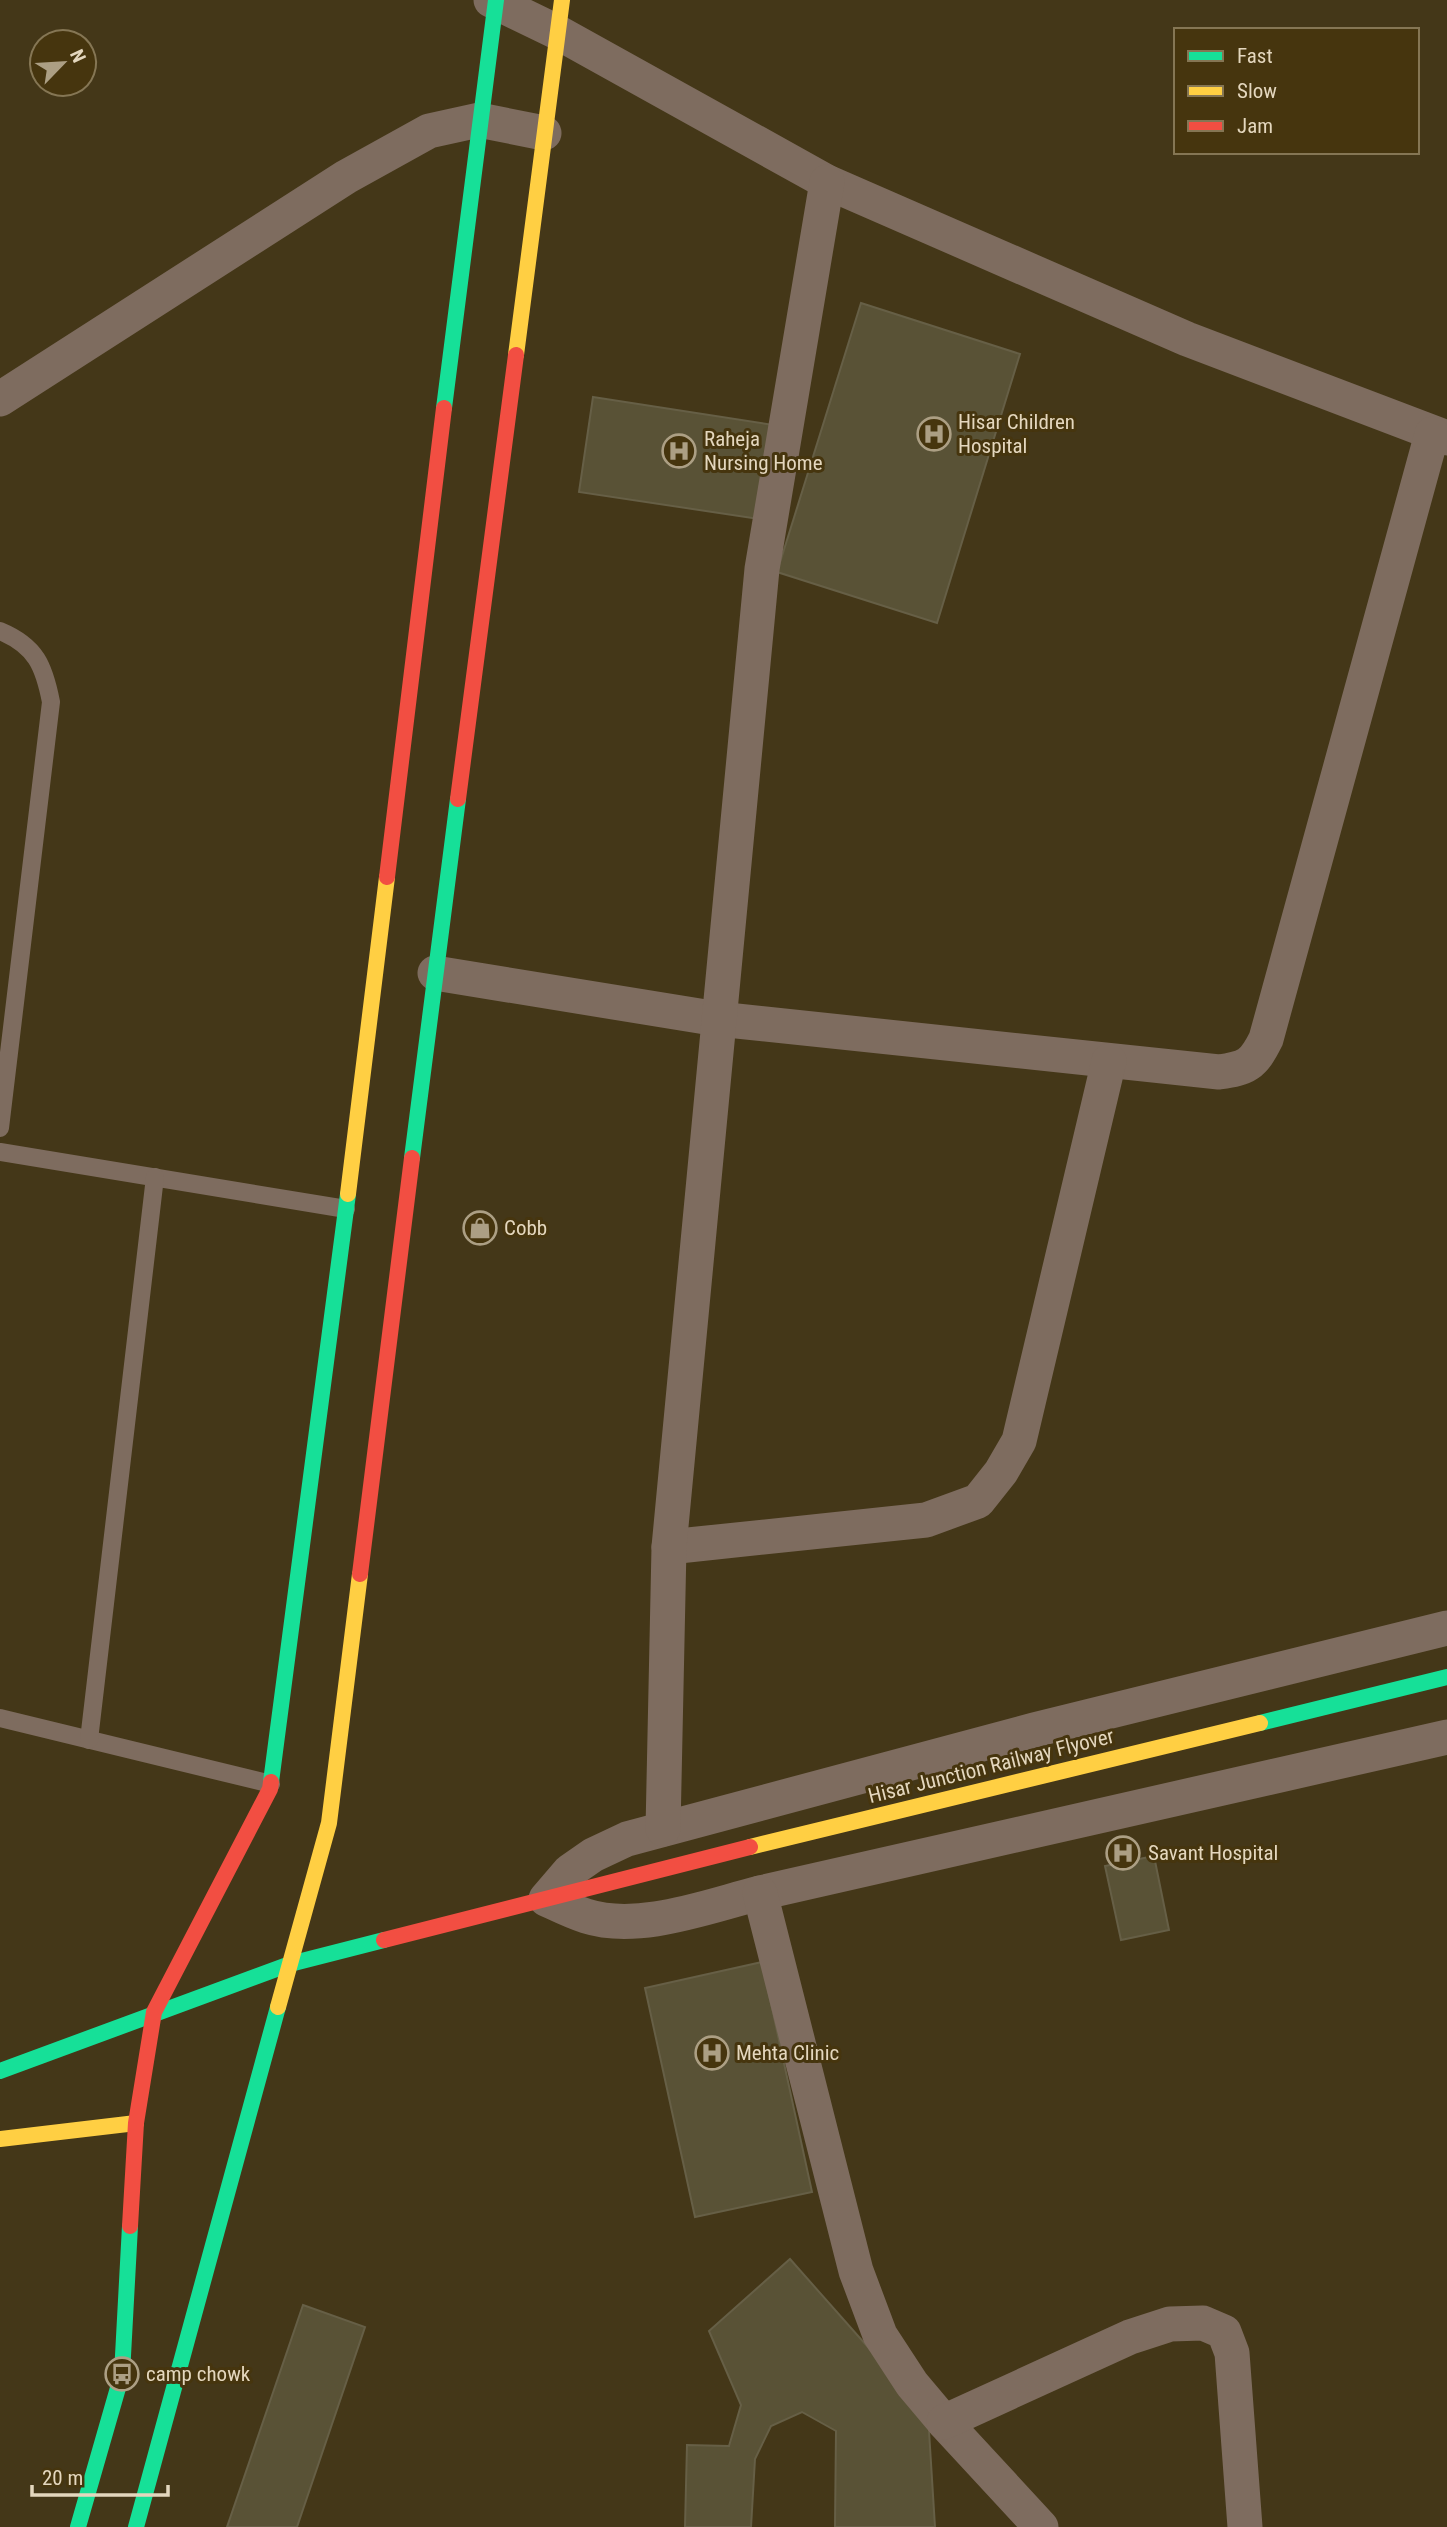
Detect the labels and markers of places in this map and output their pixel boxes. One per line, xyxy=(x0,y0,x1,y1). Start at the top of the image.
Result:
place label: Hisar Children Hospital xyxy=(958,410,1075,458)
hospital icon: Hisar Children Hospital xyxy=(915,415,953,453)
place label: Raheja Nursing Home xyxy=(704,427,823,475)
hospital icon: Raheja Nursing Home xyxy=(660,432,698,470)
shop icon: Cobb xyxy=(461,1209,499,1247)
place label: Cobb xyxy=(504,1216,547,1240)
hospital icon: Savant Hospital xyxy=(1104,1834,1142,1872)
place label: Savant Hospital xyxy=(1148,1841,1278,1865)
hospital icon: Mehta Clinic xyxy=(693,2034,731,2072)
place label: Mehta Clinic xyxy=(736,2041,839,2065)
bus stop icon: camp chowk xyxy=(103,2355,141,2393)
place label: camp chowk xyxy=(146,2362,251,2386)

